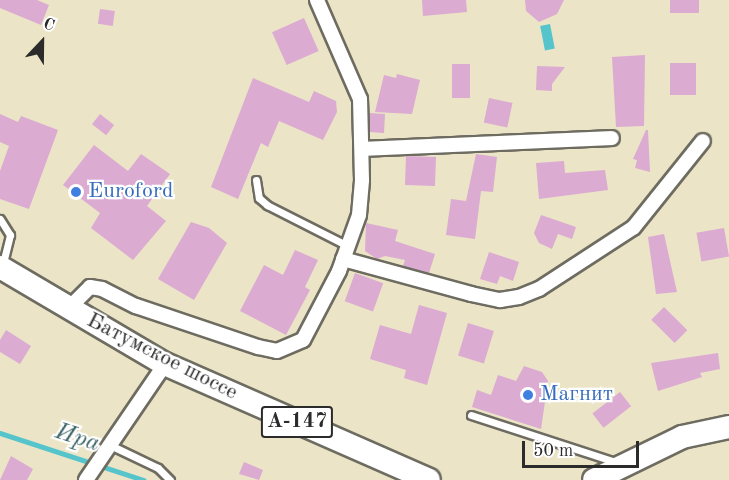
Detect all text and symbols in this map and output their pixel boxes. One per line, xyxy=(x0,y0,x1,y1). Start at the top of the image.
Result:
north arrow xyxy=(12,12,72,72)
text: С xyxy=(41,16,57,35)
place label: Euroford xyxy=(88,179,174,205)
marker: Euroford xyxy=(69,185,83,199)
street label: Батумское шоссе xyxy=(82,308,242,406)
place label: Магнит xyxy=(540,382,613,408)
marker: Магнит xyxy=(521,388,535,402)
road number: А-147 xyxy=(260,404,334,440)
water label: Ира xyxy=(51,418,103,460)
scale bar xyxy=(525,429,642,467)
text: 50 m xyxy=(533,442,573,460)

